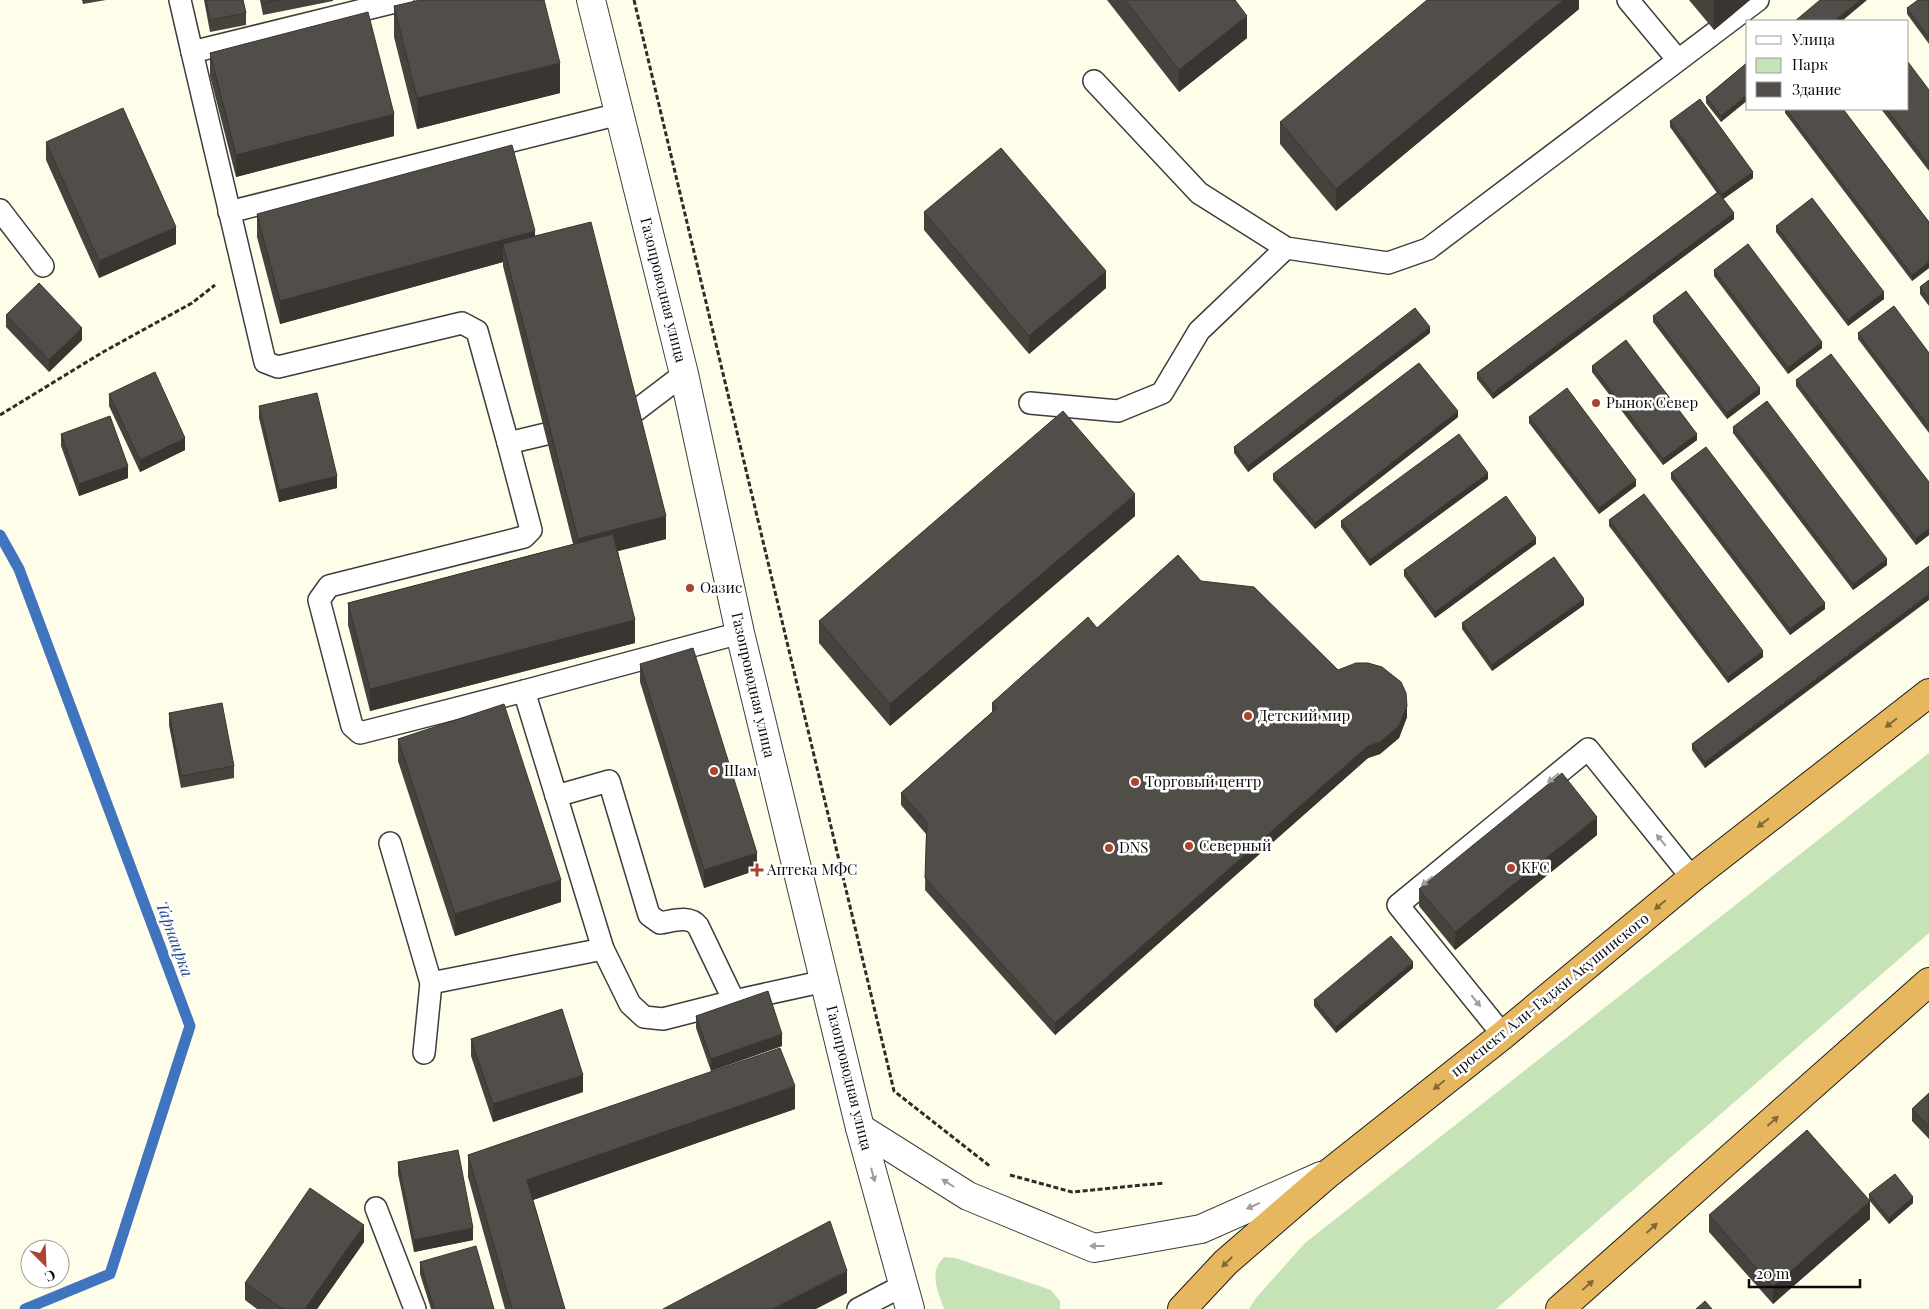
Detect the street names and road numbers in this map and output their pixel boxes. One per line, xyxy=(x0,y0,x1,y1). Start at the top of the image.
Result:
street label: Газопроводная улица xyxy=(636,215,692,365)
street label: Газопроводная улица xyxy=(728,610,781,760)
street label: проспект Али-Гаджи Акушинского xyxy=(1446,908,1653,1081)
street label: Газопроводная улица xyxy=(822,1003,878,1153)

